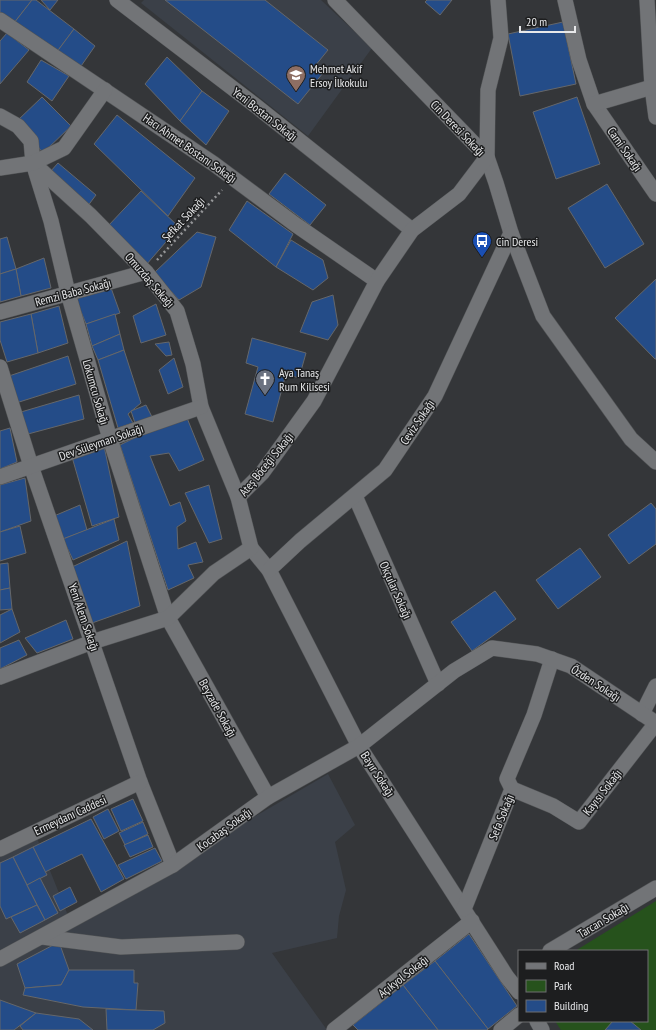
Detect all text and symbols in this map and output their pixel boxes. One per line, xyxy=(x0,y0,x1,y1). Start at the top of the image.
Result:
scale bar xyxy=(520,8,575,34)
text: 20 m xyxy=(526,14,547,29)
place label: Mehmet Akif Ersoy İlkokulu xyxy=(310,61,367,90)
school or university icon: Mehmet Akif Ersoy İlkokulu xyxy=(285,64,307,92)
street label: Yeni Bostan Sokağı xyxy=(230,84,300,144)
street label: Cin Deresi Sokağı xyxy=(428,97,488,159)
street label: Hacı Ahmet Bostanı Sokağı xyxy=(140,110,240,186)
street label: Cami Sokağı xyxy=(604,124,646,174)
street label: Şefkat Sokağı xyxy=(158,193,208,245)
bus stop icon: Cin Deresi xyxy=(471,230,493,258)
place label: Cin Deresi xyxy=(496,234,538,249)
street label: Omuzdaş Sokağı xyxy=(122,249,178,311)
street label: Remzi Baba Sokağı xyxy=(33,275,113,309)
street label: Lokumcu Sokağı xyxy=(80,358,112,426)
place label: Aya Tanaş Rum Kilisesi xyxy=(279,365,330,394)
church icon: Aya Tanaş Rum Kilisesi xyxy=(254,368,276,396)
street label: Ceviz Sokağı xyxy=(396,397,438,447)
street label: Dev Süleyman Sokağı xyxy=(57,421,145,463)
street label: Ateş Böceği Sokağı xyxy=(236,429,296,499)
street label: Okçular Sokağı xyxy=(377,559,415,621)
street label: Yeni Alem Sokağı xyxy=(65,581,103,653)
street label: Özden Sokağı xyxy=(568,661,624,705)
street label: Beyzade Sokağı xyxy=(196,676,240,740)
street label: Bayır Sokağı xyxy=(358,749,398,799)
street label: Kayısı Sokağı xyxy=(579,766,625,818)
street label: Ermeydanı Caddesi xyxy=(31,792,109,838)
street label: Sefa Sokağı xyxy=(485,792,517,842)
street label: Kocabaş Sokağı xyxy=(194,804,254,854)
street label: Tarcan Sokağı xyxy=(575,899,631,941)
legend xyxy=(518,950,648,1022)
street label: Açıkyol Sokağı xyxy=(375,952,431,1000)
text: Road xyxy=(554,958,574,973)
text: Park xyxy=(554,978,572,993)
text: Building xyxy=(554,998,589,1013)

